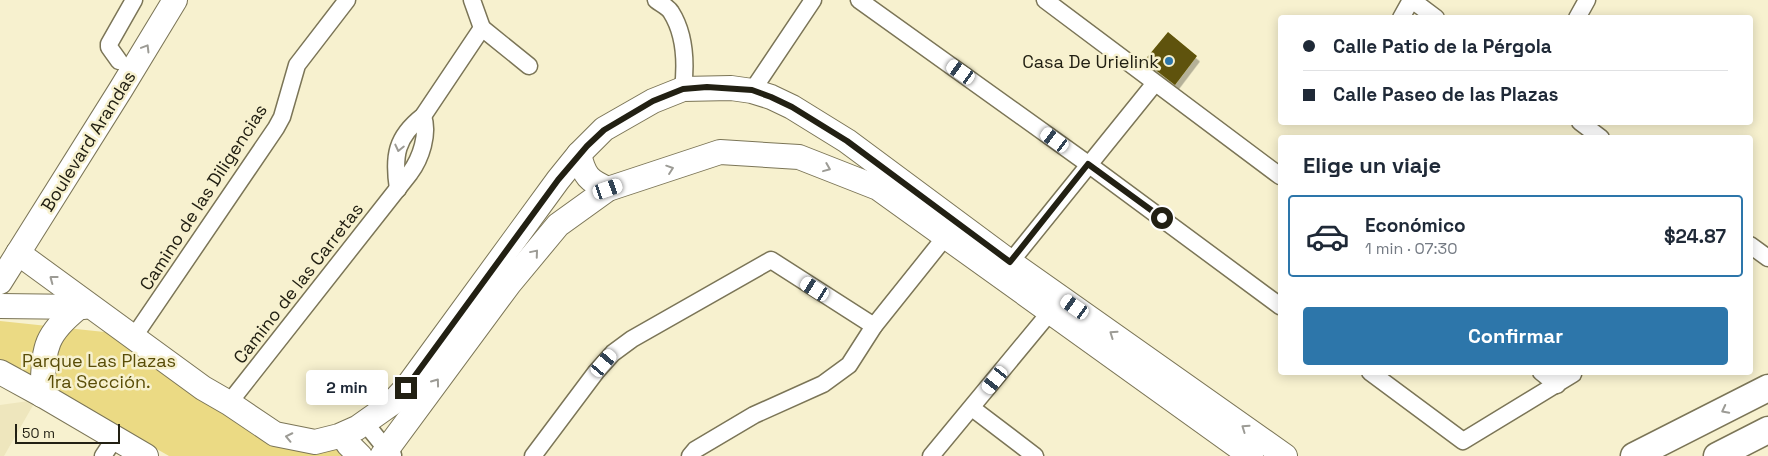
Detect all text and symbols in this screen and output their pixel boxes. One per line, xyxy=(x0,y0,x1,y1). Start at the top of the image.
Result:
text: Calle Patio de la Pérgola xyxy=(1333,34,1552,59)
one-way arrow xyxy=(140,44,150,53)
place label: Casa De Urielink xyxy=(1022,50,1159,73)
marker: Casa De Urielink xyxy=(1163,55,1175,67)
car xyxy=(944,57,977,87)
street label: Boulevard Arandas xyxy=(35,66,141,216)
text: Calle Paseo de las Plazas xyxy=(1333,82,1559,107)
street label: Camino de las Diligencias xyxy=(134,99,272,295)
car xyxy=(1038,125,1071,155)
one-way arrow xyxy=(394,143,405,152)
text: Elige un viaje xyxy=(1303,151,1441,179)
one-way arrow xyxy=(822,161,831,172)
one-way arrow xyxy=(665,164,673,174)
car xyxy=(591,177,624,201)
street label: Camino de las Carretas xyxy=(228,198,368,368)
route start xyxy=(1151,207,1173,229)
text: Económico xyxy=(1365,213,1466,238)
icon: car xyxy=(1305,214,1350,259)
text: $24.87 xyxy=(1664,224,1726,249)
text: 1 min · 07:30 xyxy=(1365,238,1457,259)
one-way arrow xyxy=(529,249,538,258)
car xyxy=(798,275,831,303)
one-way arrow xyxy=(49,276,59,285)
car xyxy=(1058,292,1091,322)
button: Confirmar xyxy=(1303,307,1728,365)
one-way arrow xyxy=(1109,331,1119,340)
car xyxy=(588,347,619,379)
park label: Parque Las Plazas 1ra Sección. xyxy=(22,349,176,393)
car xyxy=(979,364,1010,396)
callout: 2 min xyxy=(306,370,388,406)
text: 2 min xyxy=(326,377,368,398)
route end xyxy=(395,377,417,399)
one-way arrow xyxy=(431,379,439,388)
one-way arrow xyxy=(1721,404,1730,414)
scale bar xyxy=(15,421,120,444)
text: 50 m xyxy=(22,424,55,442)
one-way arrow xyxy=(1242,425,1251,434)
one-way arrow xyxy=(285,432,294,442)

